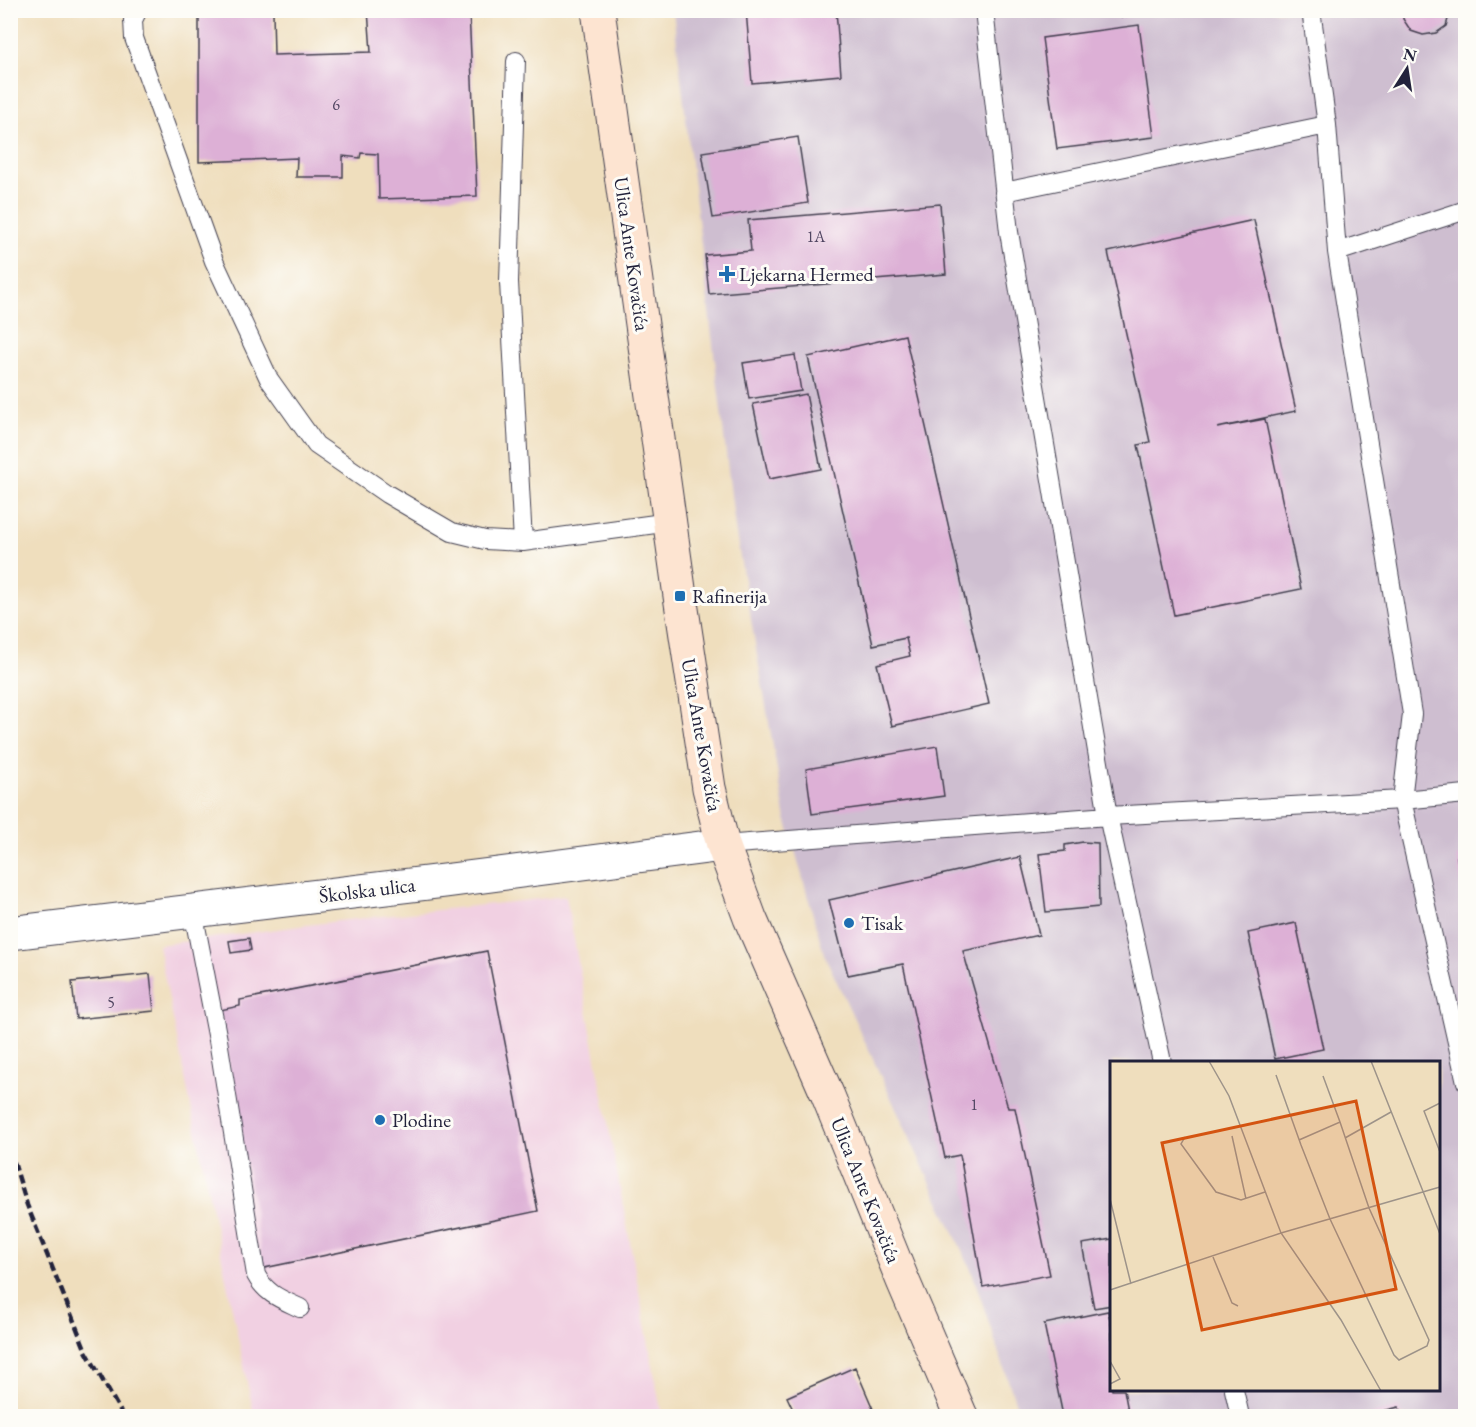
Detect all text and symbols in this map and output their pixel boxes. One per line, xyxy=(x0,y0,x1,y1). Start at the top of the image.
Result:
north arrow xyxy=(1377,39,1437,99)
text: N xyxy=(1401,43,1419,66)
house number: 6 xyxy=(332,94,340,115)
street label: Ulica Ante Kovačića xyxy=(608,175,656,333)
house number: 1A xyxy=(807,226,826,247)
place label: Ljekarna Hermed xyxy=(739,261,874,287)
marker: Ljekarna Hermed xyxy=(720,267,734,281)
place label: Rafinerija xyxy=(692,583,767,609)
marker: Rafinerija xyxy=(673,589,687,603)
street label: Ulica Ante Kovačića xyxy=(676,656,728,814)
street label: Školska ulica xyxy=(317,871,417,909)
place label: Tisak xyxy=(861,910,904,936)
marker: Tisak xyxy=(842,916,856,930)
house number: 5 xyxy=(107,992,115,1013)
inset map xyxy=(1110,1061,1440,1391)
house number: 1 xyxy=(970,1094,978,1115)
place label: Plodine xyxy=(392,1107,451,1133)
marker: Plodine xyxy=(373,1113,387,1127)
street label: Ulica Ante Kovačića xyxy=(825,1113,907,1267)

